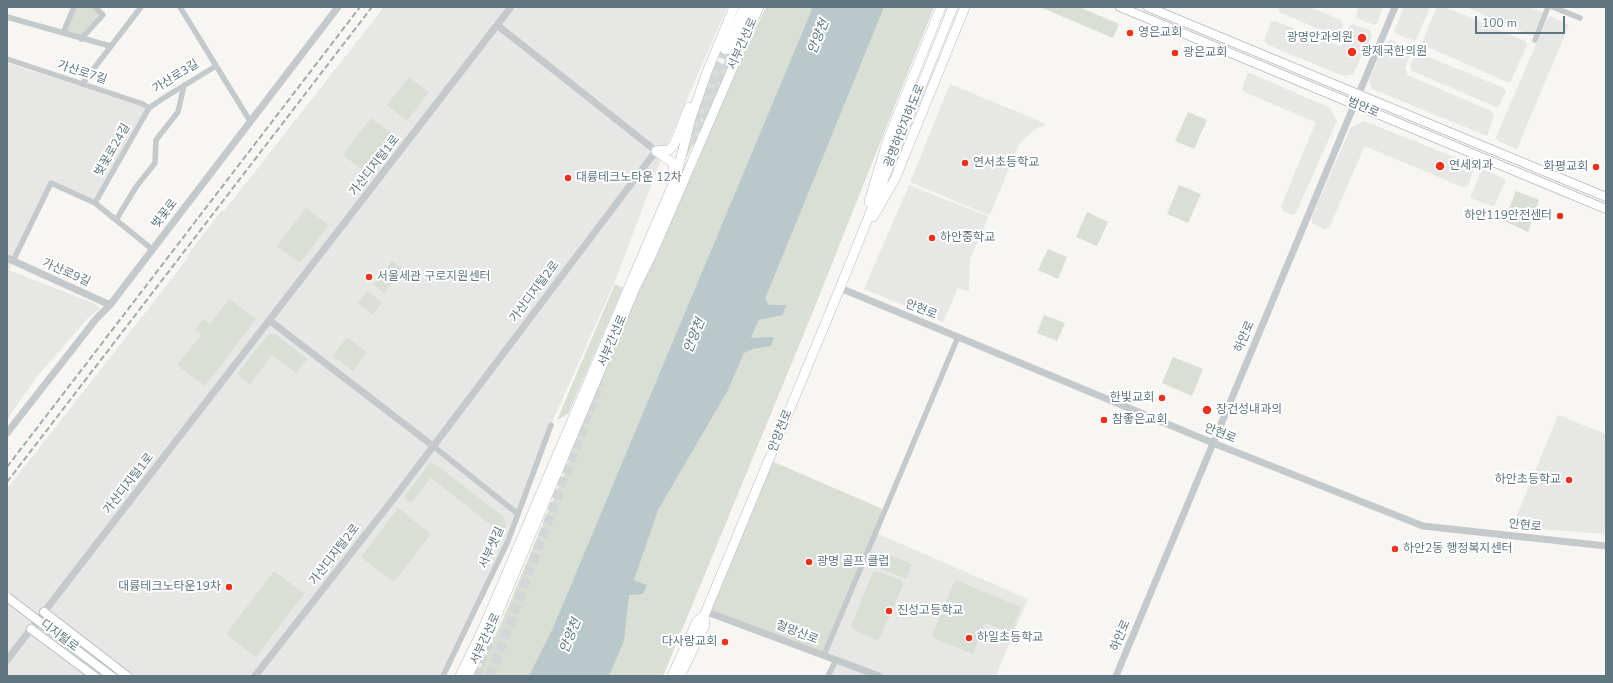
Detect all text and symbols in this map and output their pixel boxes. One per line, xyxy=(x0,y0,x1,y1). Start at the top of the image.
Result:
scale bar xyxy=(1477,8,1567,34)
text: 100 m xyxy=(1482,15,1517,31)
street label: 서부간선로 xyxy=(725,16,761,72)
water label: 안양천 xyxy=(805,17,833,57)
place label: 영은교회 xyxy=(1138,26,1182,40)
marker: 영은교회 xyxy=(1125,28,1135,38)
place label: 광명안과의원 xyxy=(1287,31,1353,45)
marker: 광명안과의원 xyxy=(1356,32,1368,44)
place label: 광제국한의원 xyxy=(1361,45,1427,59)
place label: 광은교회 xyxy=(1183,46,1227,60)
marker: 광제국한의원 xyxy=(1346,46,1358,58)
marker: 광은교회 xyxy=(1170,48,1180,58)
street label: 가산로3길 xyxy=(150,57,202,97)
street label: 가산로7길 xyxy=(55,58,109,88)
street label: 광명하안지하도로 xyxy=(882,82,928,170)
street label: 범안로 xyxy=(1345,95,1381,121)
street label: 벚꽃로24길 xyxy=(92,121,134,179)
street label: 가산디지털1로 xyxy=(347,133,403,199)
place label: 연서초등학교 xyxy=(973,156,1039,170)
marker: 연서초등학교 xyxy=(960,158,970,168)
place label: 연세외과 xyxy=(1449,159,1493,173)
marker: 연세외과 xyxy=(1434,160,1446,172)
place label: 화평교회 xyxy=(1544,160,1588,174)
marker: 화평교회 xyxy=(1591,162,1601,172)
place label: 대륭테크노타운 12차 xyxy=(576,171,682,185)
marker: 대륭테크노타운 12차 xyxy=(563,173,573,183)
street label: 벚꽃로 xyxy=(149,197,181,231)
place label: 하안119안전센터 xyxy=(1464,209,1552,223)
marker: 하안119안전센터 xyxy=(1555,211,1565,221)
place label: 하안중학교 xyxy=(940,231,995,245)
marker: 하안중학교 xyxy=(927,233,937,243)
street label: 가산로9길 xyxy=(40,256,92,290)
street label: 가산디지털2로 xyxy=(507,258,563,326)
place label: 서울세관 구로지원센터 xyxy=(377,270,490,284)
marker: 서울세관 구로지원센터 xyxy=(364,272,374,282)
street label: 안현로 xyxy=(903,297,939,323)
street label: 서부간선로 xyxy=(596,313,630,369)
water label: 안양천 xyxy=(681,316,709,356)
street label: 하안로 xyxy=(1232,319,1258,355)
place label: 한빛교회 xyxy=(1110,391,1154,405)
marker: 한빛교회 xyxy=(1157,393,1167,403)
place label: 장건성내과의 xyxy=(1216,403,1282,417)
marker: 장건성내과의 xyxy=(1201,404,1213,416)
street label: 안양천로 xyxy=(766,408,796,454)
place label: 참좋은교회 xyxy=(1112,413,1167,427)
marker: 참좋은교회 xyxy=(1099,415,1109,425)
street label: 안현로 xyxy=(1202,421,1238,447)
street label: 가산디지털1로 xyxy=(101,451,157,517)
place label: 하안초등학교 xyxy=(1495,473,1561,487)
marker: 하안초등학교 xyxy=(1564,475,1574,485)
street label: 안현로 xyxy=(1508,517,1542,535)
street label: 가산디지털2로 xyxy=(307,522,363,588)
street label: 서부샛길 xyxy=(476,525,508,571)
place label: 하안2동 행정복지센터 xyxy=(1403,542,1513,556)
marker: 하안2동 행정복지센터 xyxy=(1390,544,1400,554)
place label: 광명 골프 클럽 xyxy=(817,555,889,569)
marker: 광명 골프 클럽 xyxy=(804,557,814,567)
place label: 대륭테크노타운19차 xyxy=(118,580,221,594)
marker: 대륭테크노타운19차 xyxy=(224,582,234,592)
place label: 진성고등학교 xyxy=(897,604,963,618)
marker: 진성고등학교 xyxy=(884,606,894,616)
street label: 서부간선로 xyxy=(468,611,504,667)
water label: 안양천 xyxy=(557,616,585,656)
street label: 디지털로 xyxy=(37,617,81,655)
street label: 철망산로 xyxy=(774,618,820,648)
street label: 하안로 xyxy=(1108,618,1134,654)
place label: 하일초등학교 xyxy=(977,631,1043,645)
marker: 하일초등학교 xyxy=(964,633,974,643)
place label: 다사랑교회 xyxy=(662,635,717,649)
marker: 다사랑교회 xyxy=(720,637,730,647)

